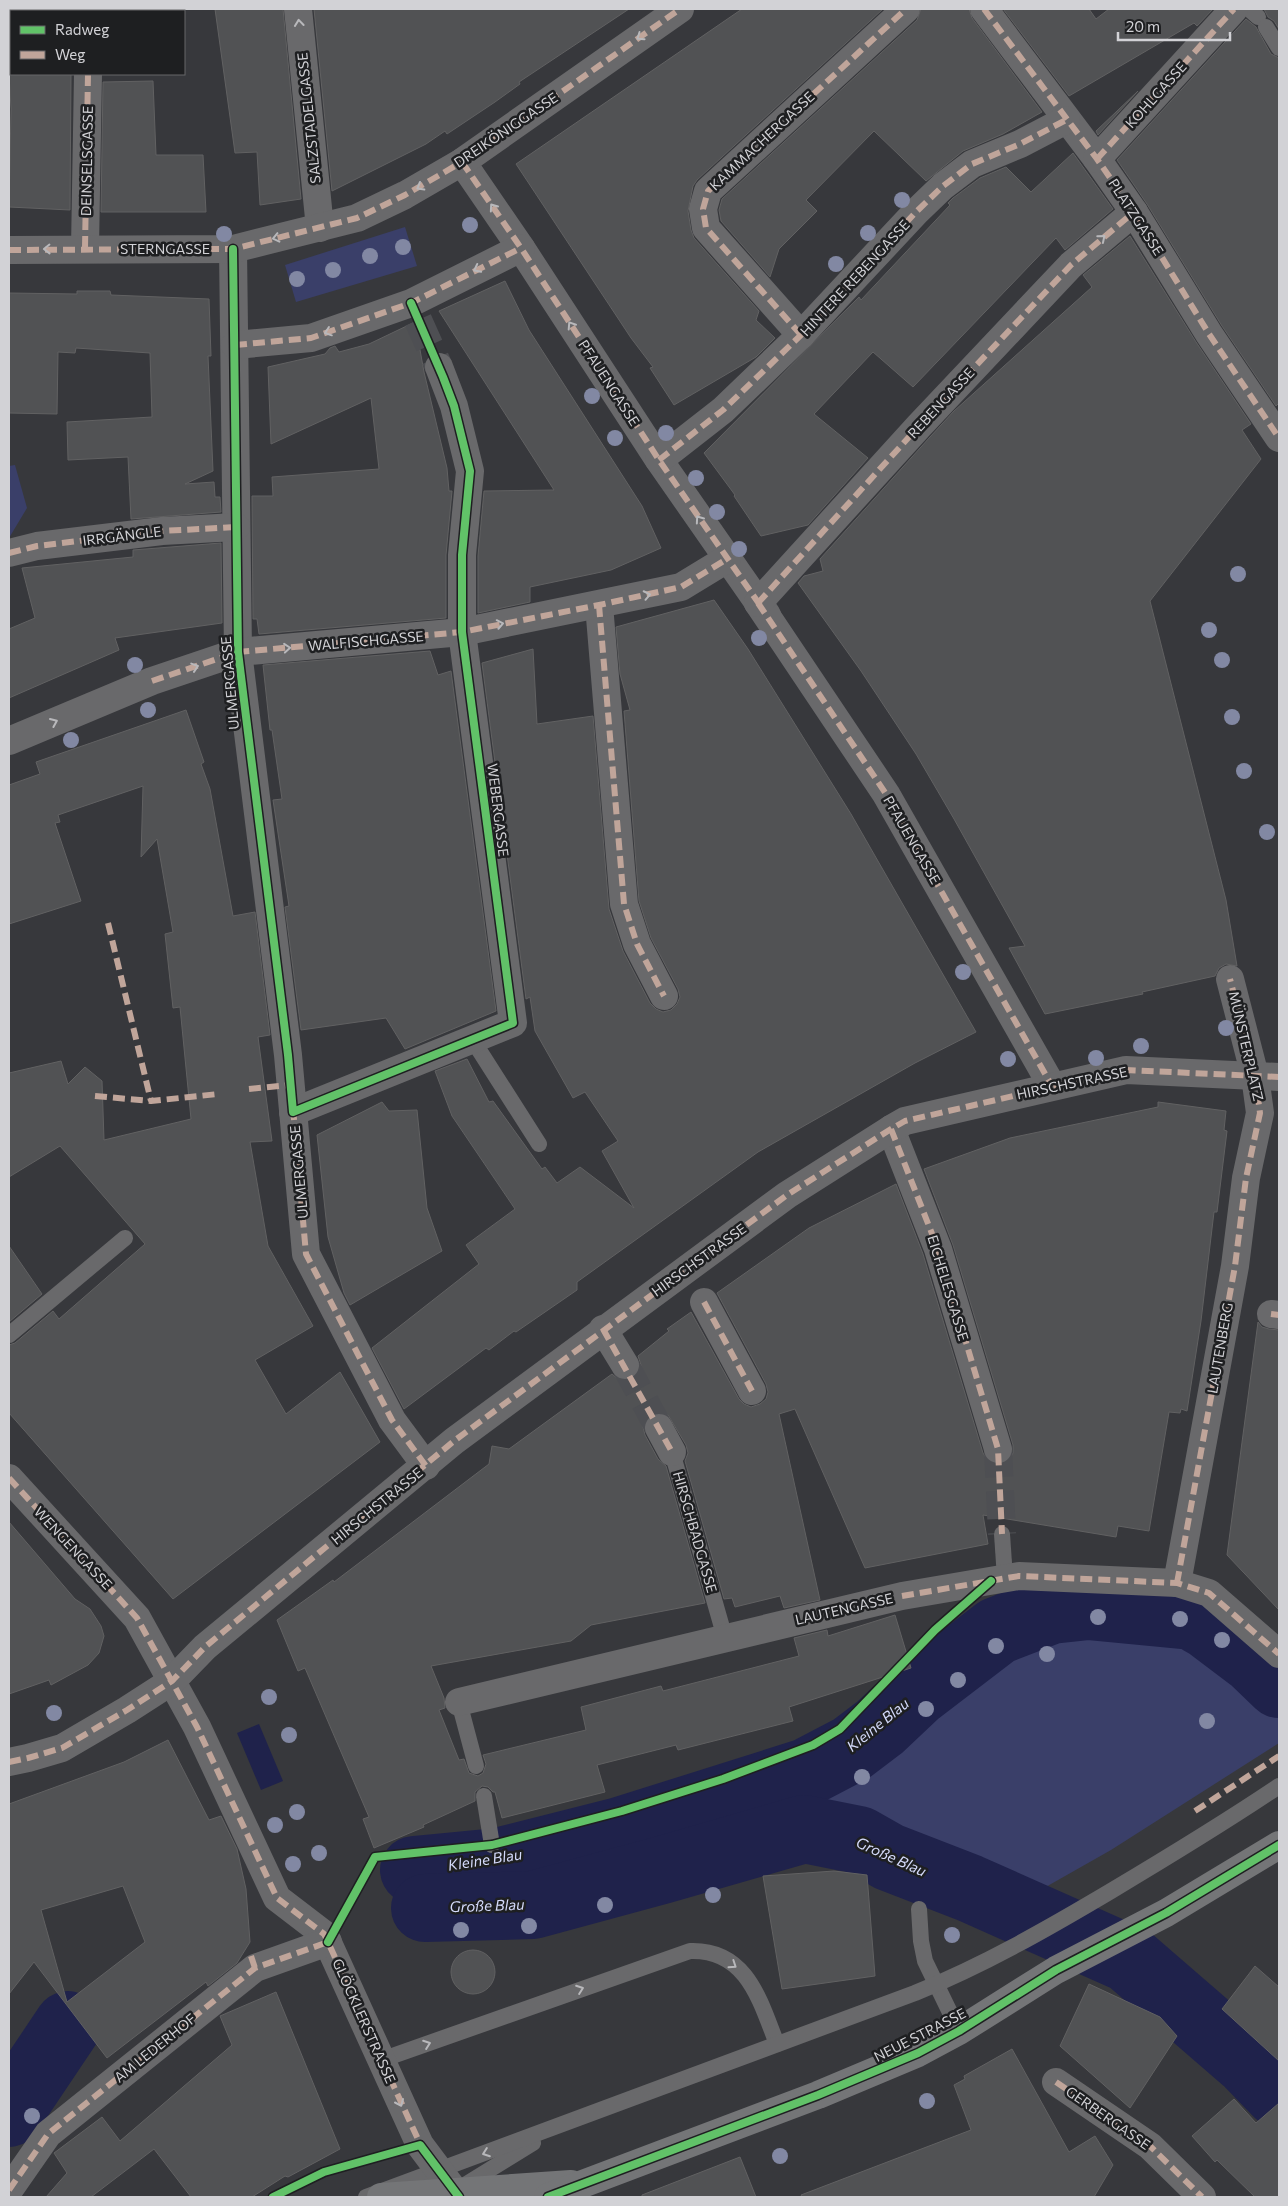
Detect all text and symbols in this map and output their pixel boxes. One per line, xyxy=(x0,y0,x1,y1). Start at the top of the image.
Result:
legend xyxy=(10,10,185,75)
scale bar xyxy=(1118,10,1230,42)
text: 20 m xyxy=(1126,17,1160,35)
one-way arrow xyxy=(294,18,305,26)
text: Radweg xyxy=(55,20,109,38)
one-way arrow xyxy=(636,31,646,40)
text: Weg xyxy=(55,45,85,63)
street label: SALZSTADELGASSE xyxy=(293,52,324,184)
street label: KOHLGASSE xyxy=(1121,58,1190,131)
street label: KAMMACHERGASSE xyxy=(706,88,818,194)
street label: DREIKÖNIGGASSE xyxy=(451,89,561,171)
street label: DEINSELSGASSE xyxy=(77,106,96,216)
street label: PLATZGASSE xyxy=(1105,175,1168,258)
one-way arrow xyxy=(416,180,425,190)
one-way arrow xyxy=(490,204,499,213)
street label: HINTERE REBENGASSE xyxy=(796,216,913,339)
one-way arrow xyxy=(272,232,281,243)
one-way arrow xyxy=(1097,235,1106,244)
street label: STERNGASSE xyxy=(120,240,210,257)
one-way arrow xyxy=(43,244,50,254)
one-way arrow xyxy=(474,263,483,273)
one-way arrow xyxy=(568,321,577,331)
one-way arrow xyxy=(324,326,333,336)
street label: PFAUENGASSE xyxy=(575,336,644,429)
street label: REBENGASSE xyxy=(904,364,978,441)
one-way arrow xyxy=(696,515,705,525)
street label: IRRGÄNGLE xyxy=(81,522,162,549)
one-way arrow xyxy=(642,590,651,601)
one-way arrow xyxy=(496,620,505,630)
street label: WALFISCHGASSE xyxy=(308,627,424,654)
street label: ULMERGASSE xyxy=(217,636,242,730)
one-way arrow xyxy=(283,643,291,654)
one-way arrow xyxy=(190,662,199,672)
one-way arrow xyxy=(49,717,58,728)
street label: WEBERGASSE xyxy=(484,762,513,858)
street label: PFAUENGASSE xyxy=(880,793,945,887)
street label: MÜNSTERPLATZ xyxy=(1226,989,1267,1103)
street label: HIRSCHSTRASSE xyxy=(1015,1062,1129,1103)
street label: ULMERGASSE xyxy=(286,1125,311,1219)
street label: HIRSCHSTRASSE xyxy=(648,1220,749,1300)
street label: EICHELESGASSE xyxy=(924,1233,973,1343)
street label: LAUTENBERG xyxy=(1203,1301,1236,1395)
street label: HIRSCHSTRASSE xyxy=(327,1463,426,1548)
street label: HIRSCHBADGASSE xyxy=(670,1469,721,1595)
street label: WENGENGASSE xyxy=(31,1503,116,1593)
street label: LAUTENGASSE xyxy=(793,1589,895,1628)
water label: Kleine Blau xyxy=(843,1693,913,1755)
water label: Große Blau xyxy=(853,1833,930,1880)
water label: Kleine Blau xyxy=(447,1844,524,1874)
water label: Große Blau xyxy=(449,1895,525,1915)
street label: GLÖCKLERSTRASSE xyxy=(329,1956,400,2086)
one-way arrow xyxy=(727,1959,737,1968)
one-way arrow xyxy=(576,1985,584,1995)
street label: NEUE STRASSE xyxy=(871,2004,969,2065)
street label: AM LEDERHOF xyxy=(110,2010,199,2086)
one-way arrow xyxy=(423,2040,431,2050)
street label: GERBERGASSE xyxy=(1063,2082,1154,2153)
one-way arrow xyxy=(394,2098,405,2107)
one-way arrow xyxy=(483,2147,491,2157)

